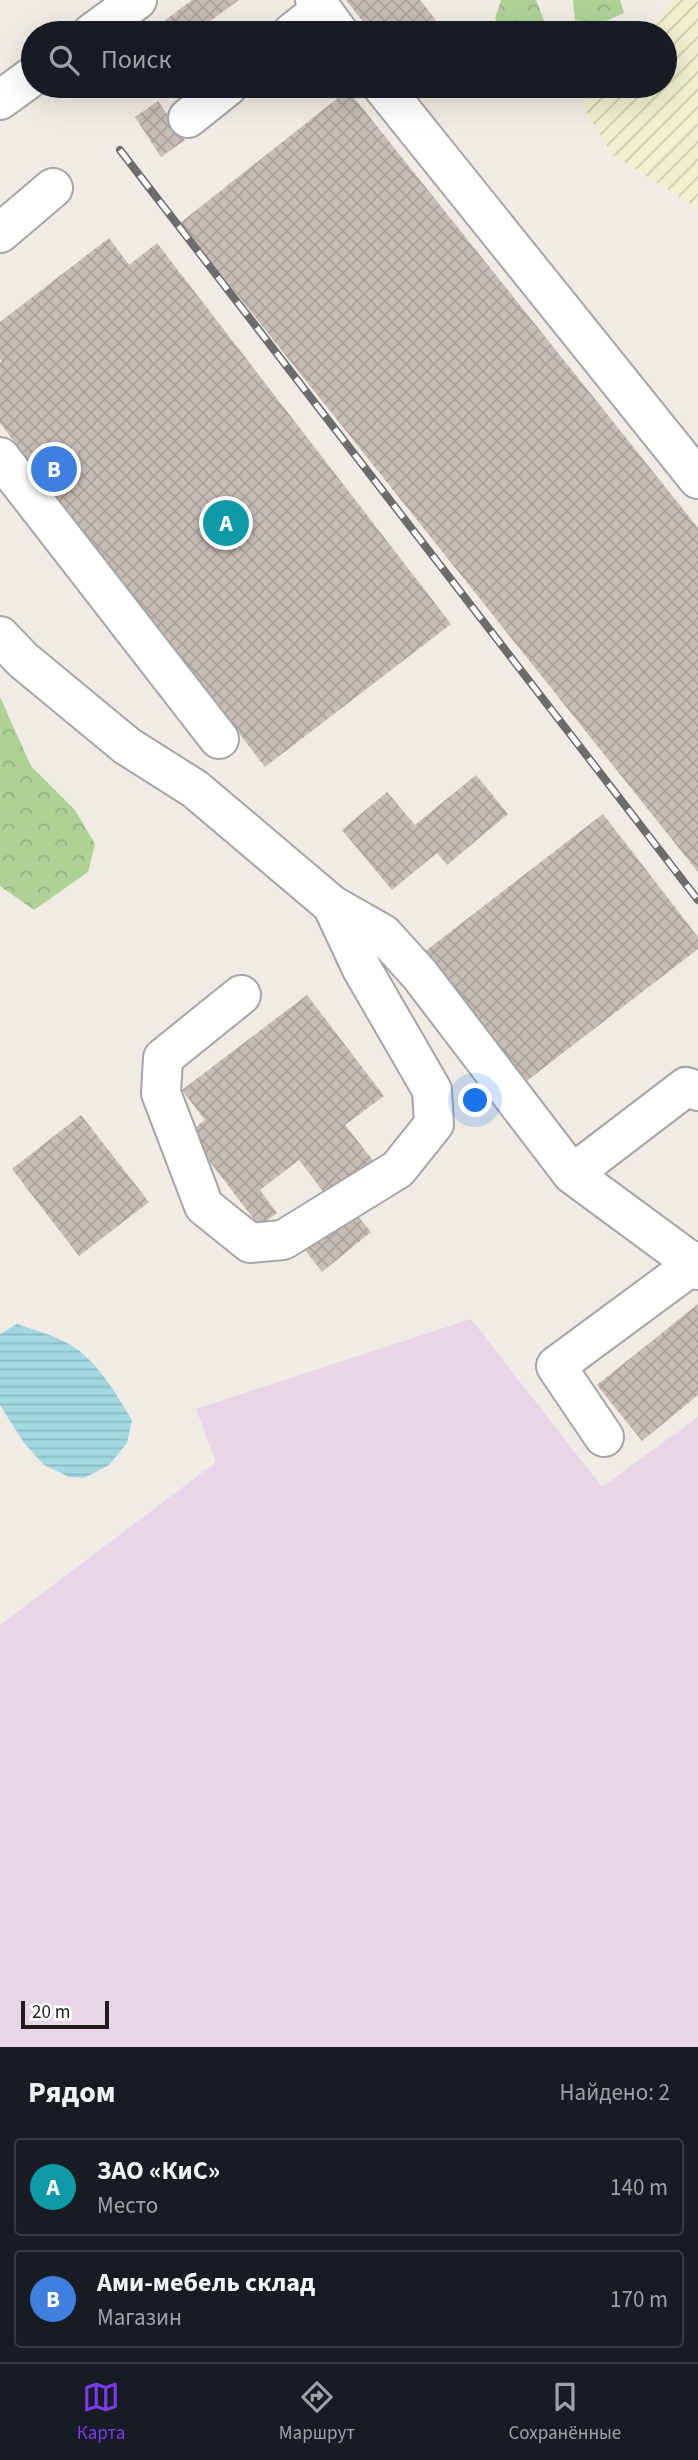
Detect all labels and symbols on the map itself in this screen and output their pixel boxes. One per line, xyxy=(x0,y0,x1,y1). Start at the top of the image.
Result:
pin: B xyxy=(31,443,77,495)
pin: A xyxy=(203,497,249,549)
your location xyxy=(458,1083,492,1117)
scale bar xyxy=(21,1998,108,2030)

